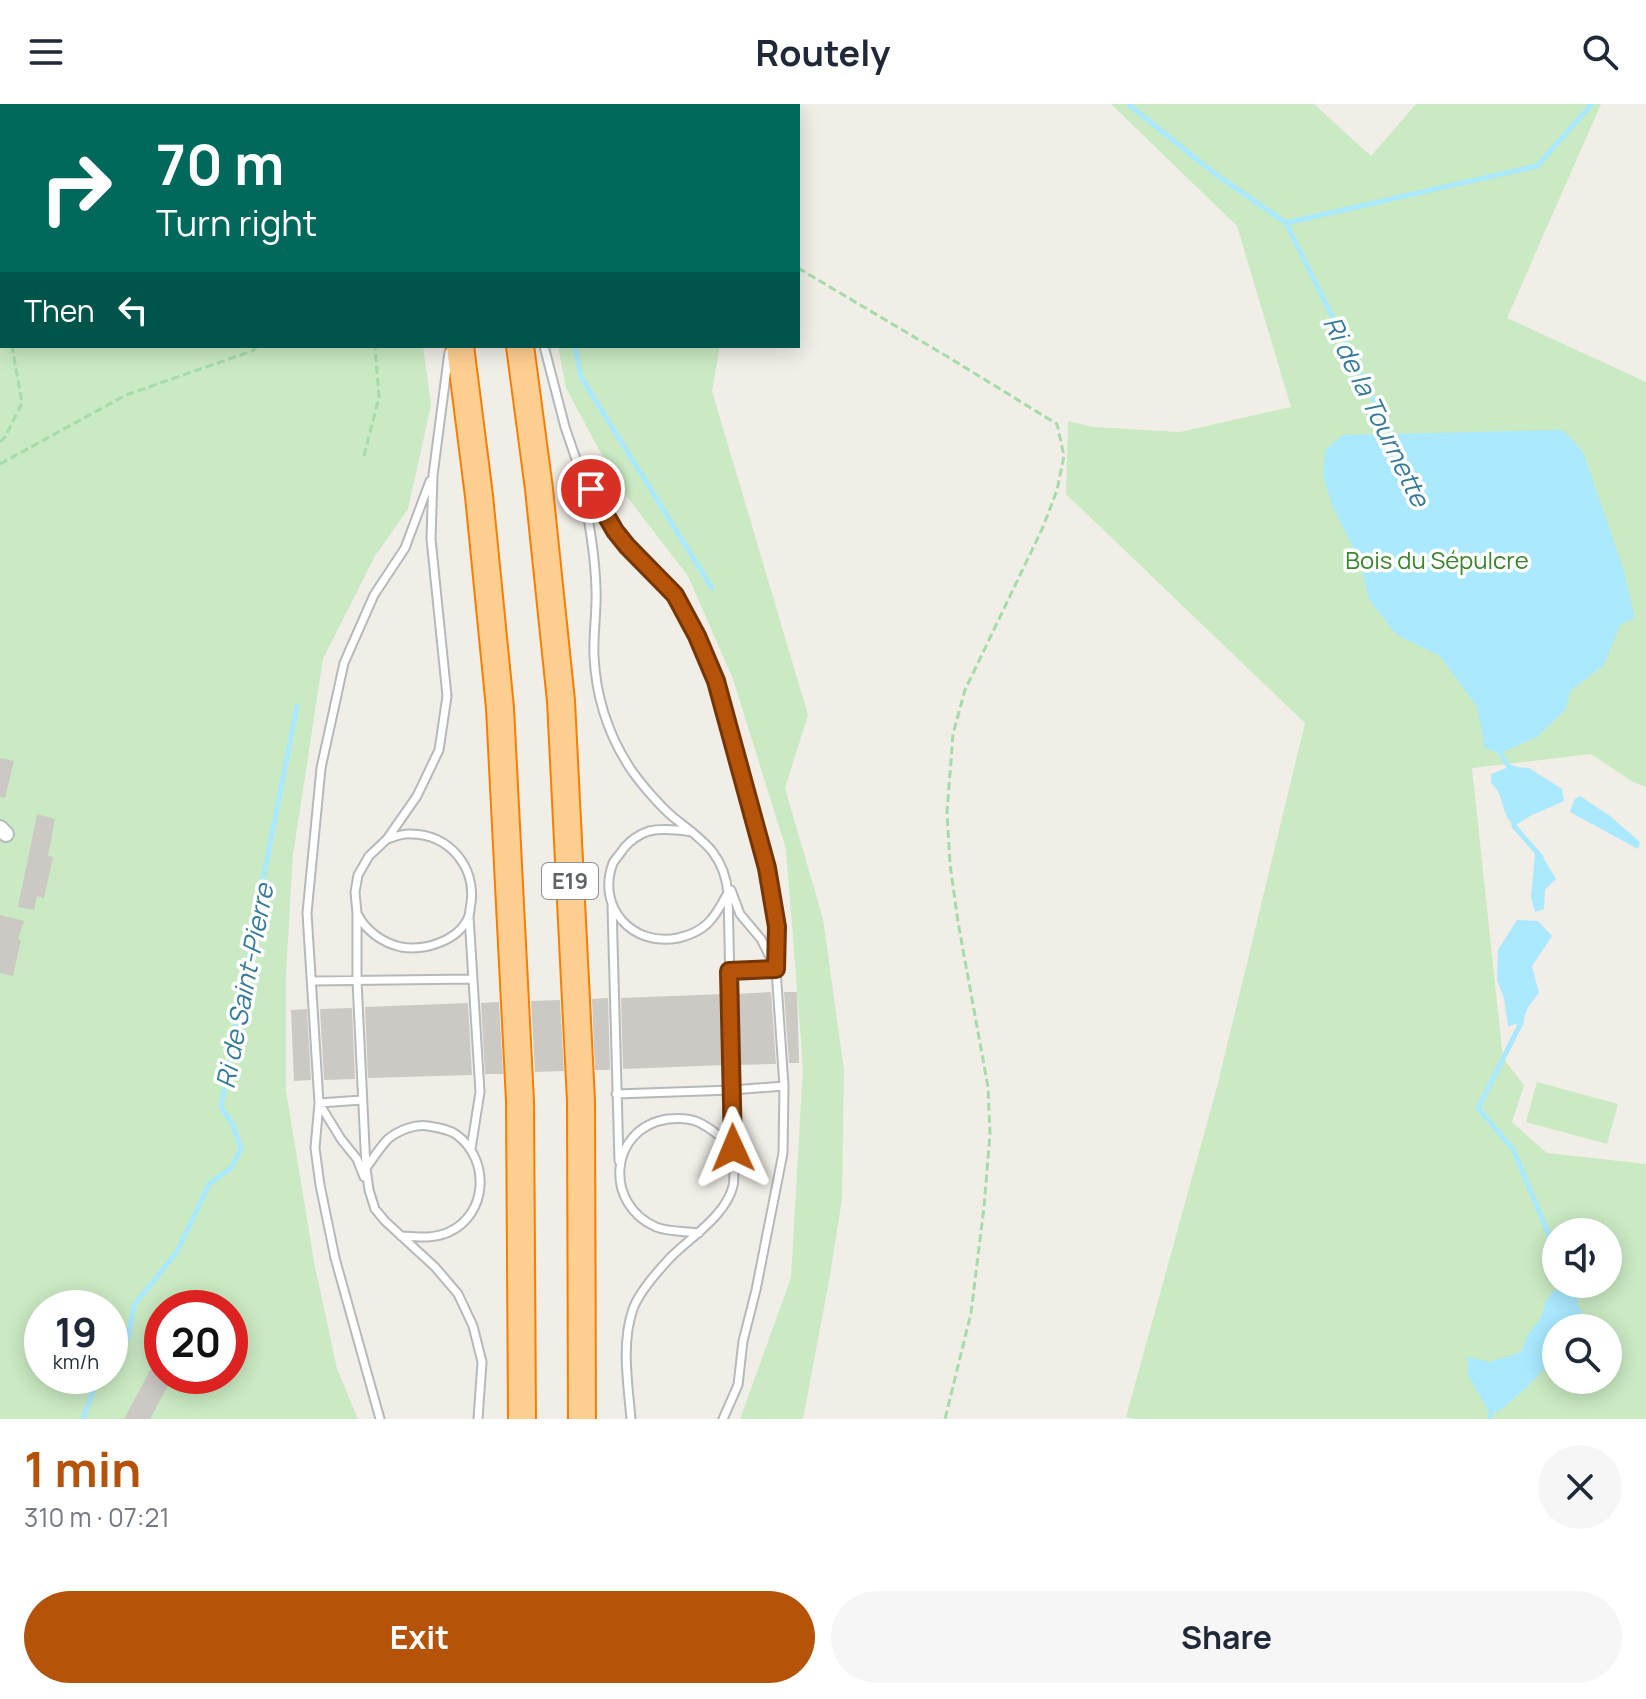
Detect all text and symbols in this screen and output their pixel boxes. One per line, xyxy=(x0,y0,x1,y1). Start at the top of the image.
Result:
text: Routely xyxy=(755,28,891,77)
icon: menu xyxy=(24,30,68,74)
icon: search xyxy=(1578,30,1622,74)
text: 70 m xyxy=(156,125,284,202)
icon: right xyxy=(24,136,128,240)
text: Turn right xyxy=(156,198,317,247)
icon: left xyxy=(111,288,155,332)
text: Then xyxy=(24,290,95,331)
water label: Ri de la Tournette xyxy=(1315,310,1440,514)
pin xyxy=(557,455,625,523)
icon: arrive xyxy=(569,467,613,511)
park label: Bois du Sépulcre xyxy=(1345,543,1529,576)
road number: E19 xyxy=(542,863,598,899)
water label: Ri de Saint-Pierre xyxy=(207,879,282,1091)
position arrow xyxy=(691,1106,775,1190)
map controls xyxy=(1542,1218,1622,1394)
button: sound xyxy=(1542,1218,1622,1298)
speed limit sign: 20 xyxy=(144,1290,248,1394)
text: 19 xyxy=(55,1304,97,1359)
button: search xyxy=(1542,1314,1622,1394)
text: km/h xyxy=(53,1348,99,1375)
text: 1 min xyxy=(24,1436,141,1501)
button: close xyxy=(1538,1445,1622,1529)
text: 310 m · 07:21 xyxy=(24,1499,170,1535)
button: Exit xyxy=(24,1591,815,1683)
button: Share xyxy=(831,1591,1622,1683)

